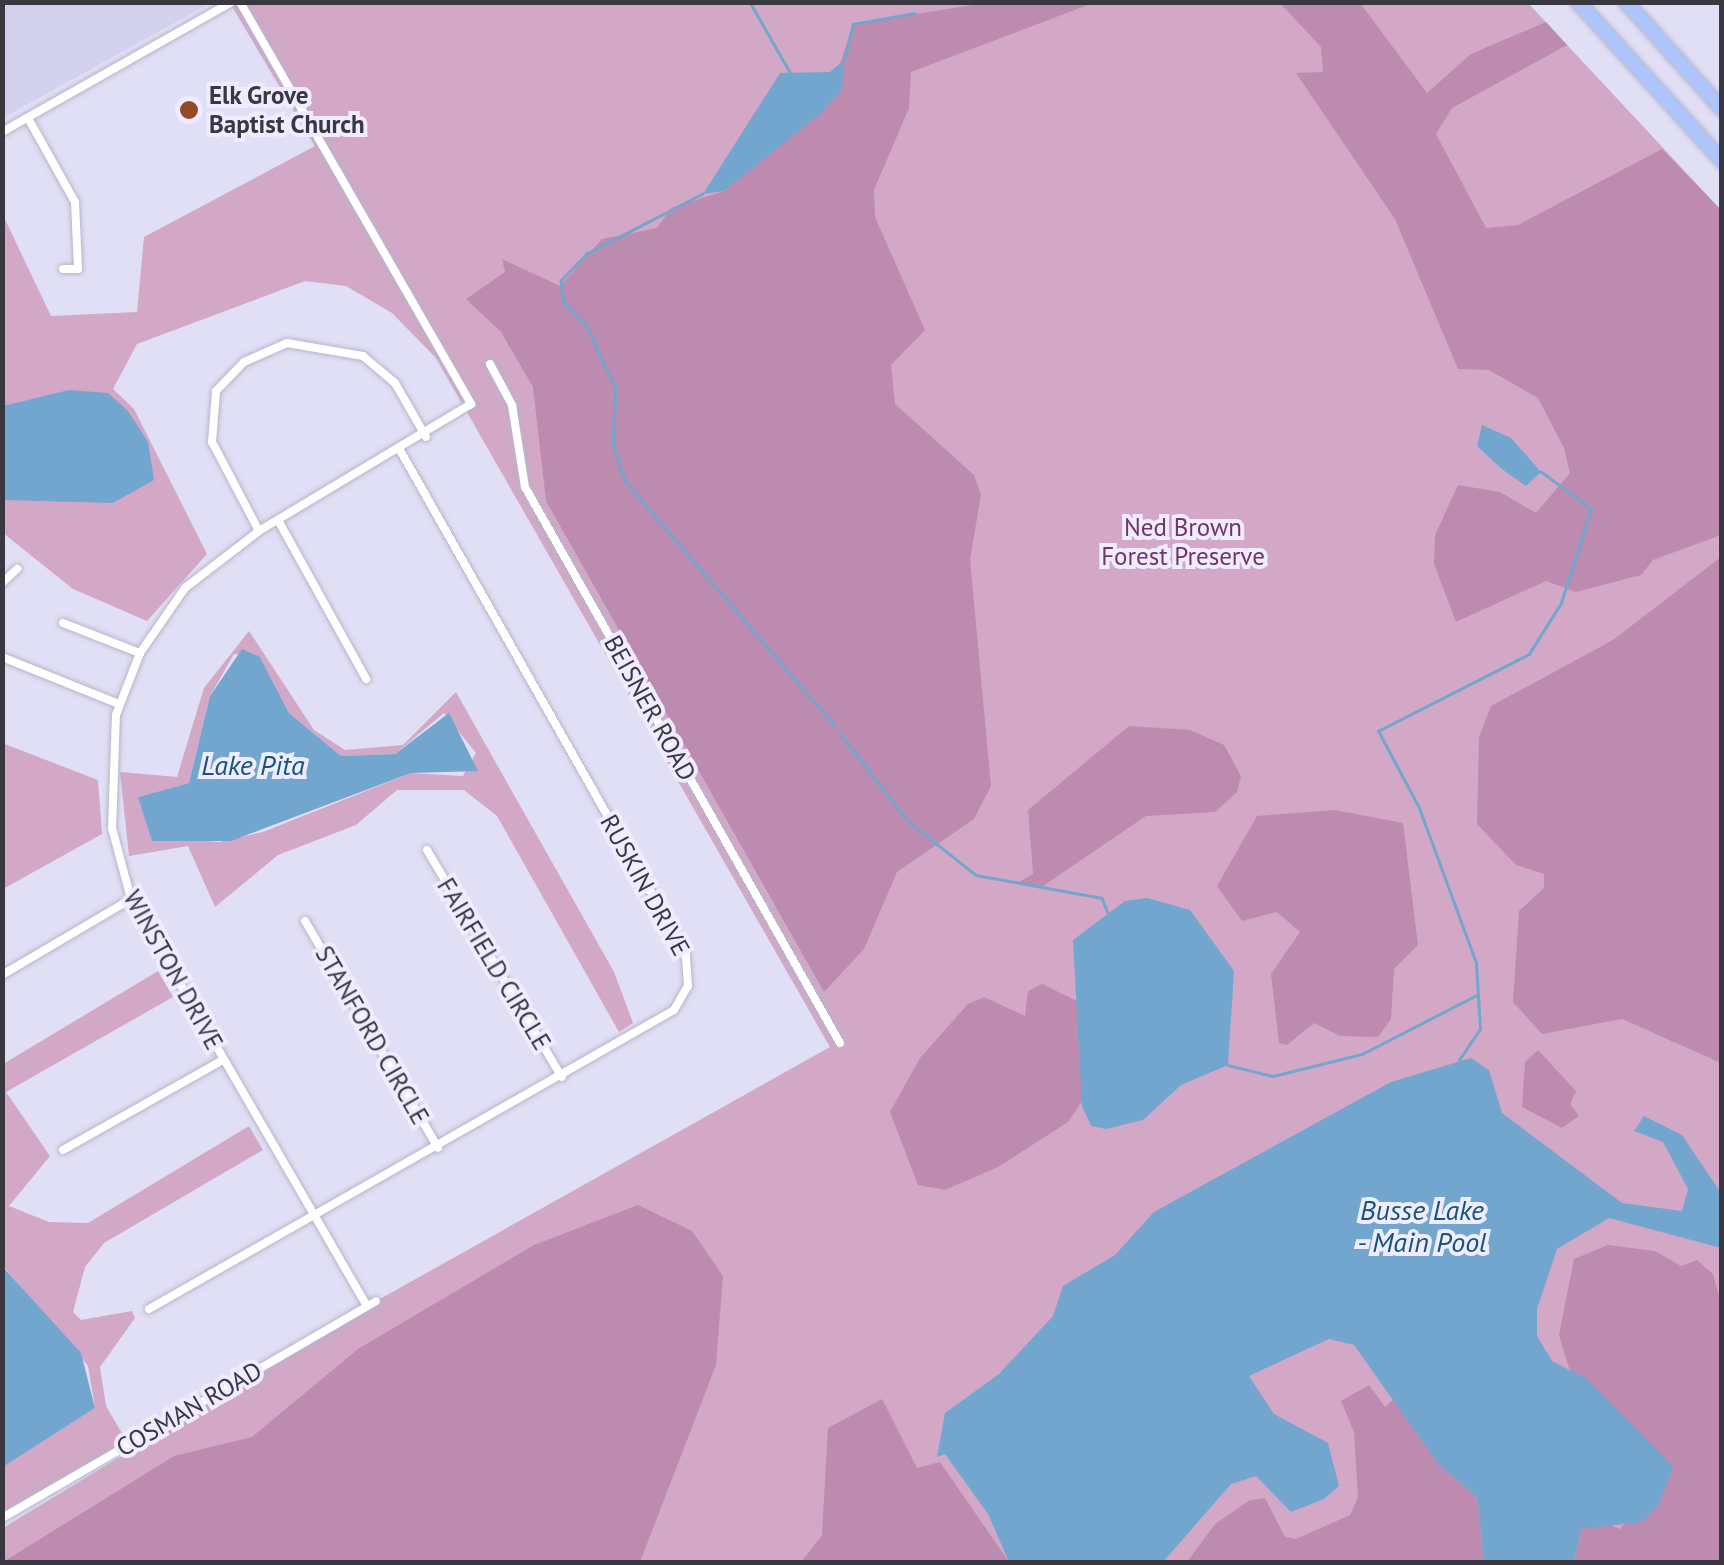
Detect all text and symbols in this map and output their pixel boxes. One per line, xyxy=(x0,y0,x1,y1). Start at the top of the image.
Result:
place label: Elk Grove Baptist Church xyxy=(209,81,365,140)
marker: Elk Grove Baptist Church xyxy=(178,99,200,121)
park label: Ned Brown Forest Preserve xyxy=(1101,513,1265,572)
street label: BEISNER ROAD xyxy=(598,630,702,786)
water label: Lake Pita xyxy=(201,748,305,782)
street label: RUSKIN DRIVE xyxy=(594,809,696,961)
street label: FAIRFIELD CIRCLE xyxy=(431,873,557,1055)
street label: WINSTON DRIVE xyxy=(117,885,229,1055)
street label: STANFORD CIRCLE xyxy=(309,941,435,1129)
water label: Busse Lake - Main Pool xyxy=(1356,1193,1488,1259)
street label: COSMAN ROAD xyxy=(111,1355,267,1463)

